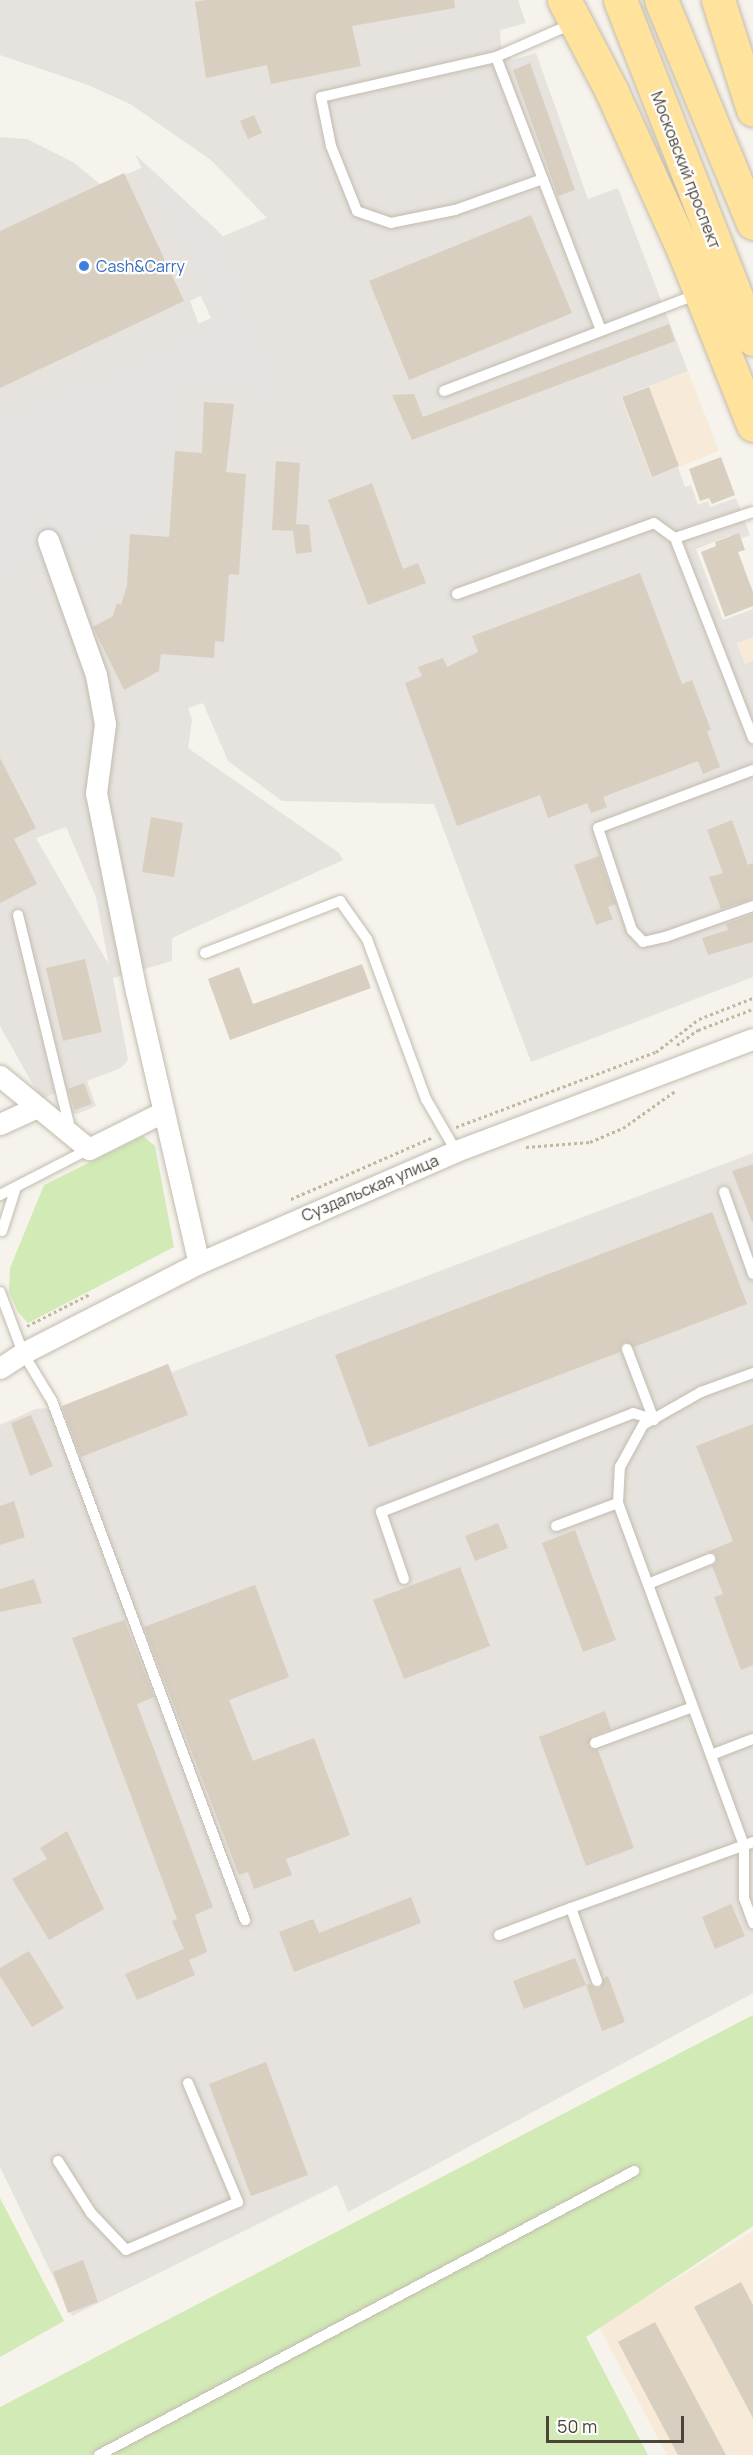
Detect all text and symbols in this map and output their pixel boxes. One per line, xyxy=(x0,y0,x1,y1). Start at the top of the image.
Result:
street label: Московский проспект xyxy=(647,89,725,251)
place label: Cash&Carry xyxy=(96,256,185,276)
marker: Cash&Carry xyxy=(77,259,91,273)
street label: Суздальская улица xyxy=(299,1150,441,1226)
scale bar xyxy=(549,2404,687,2442)
text: 50 m xyxy=(557,2414,597,2438)

